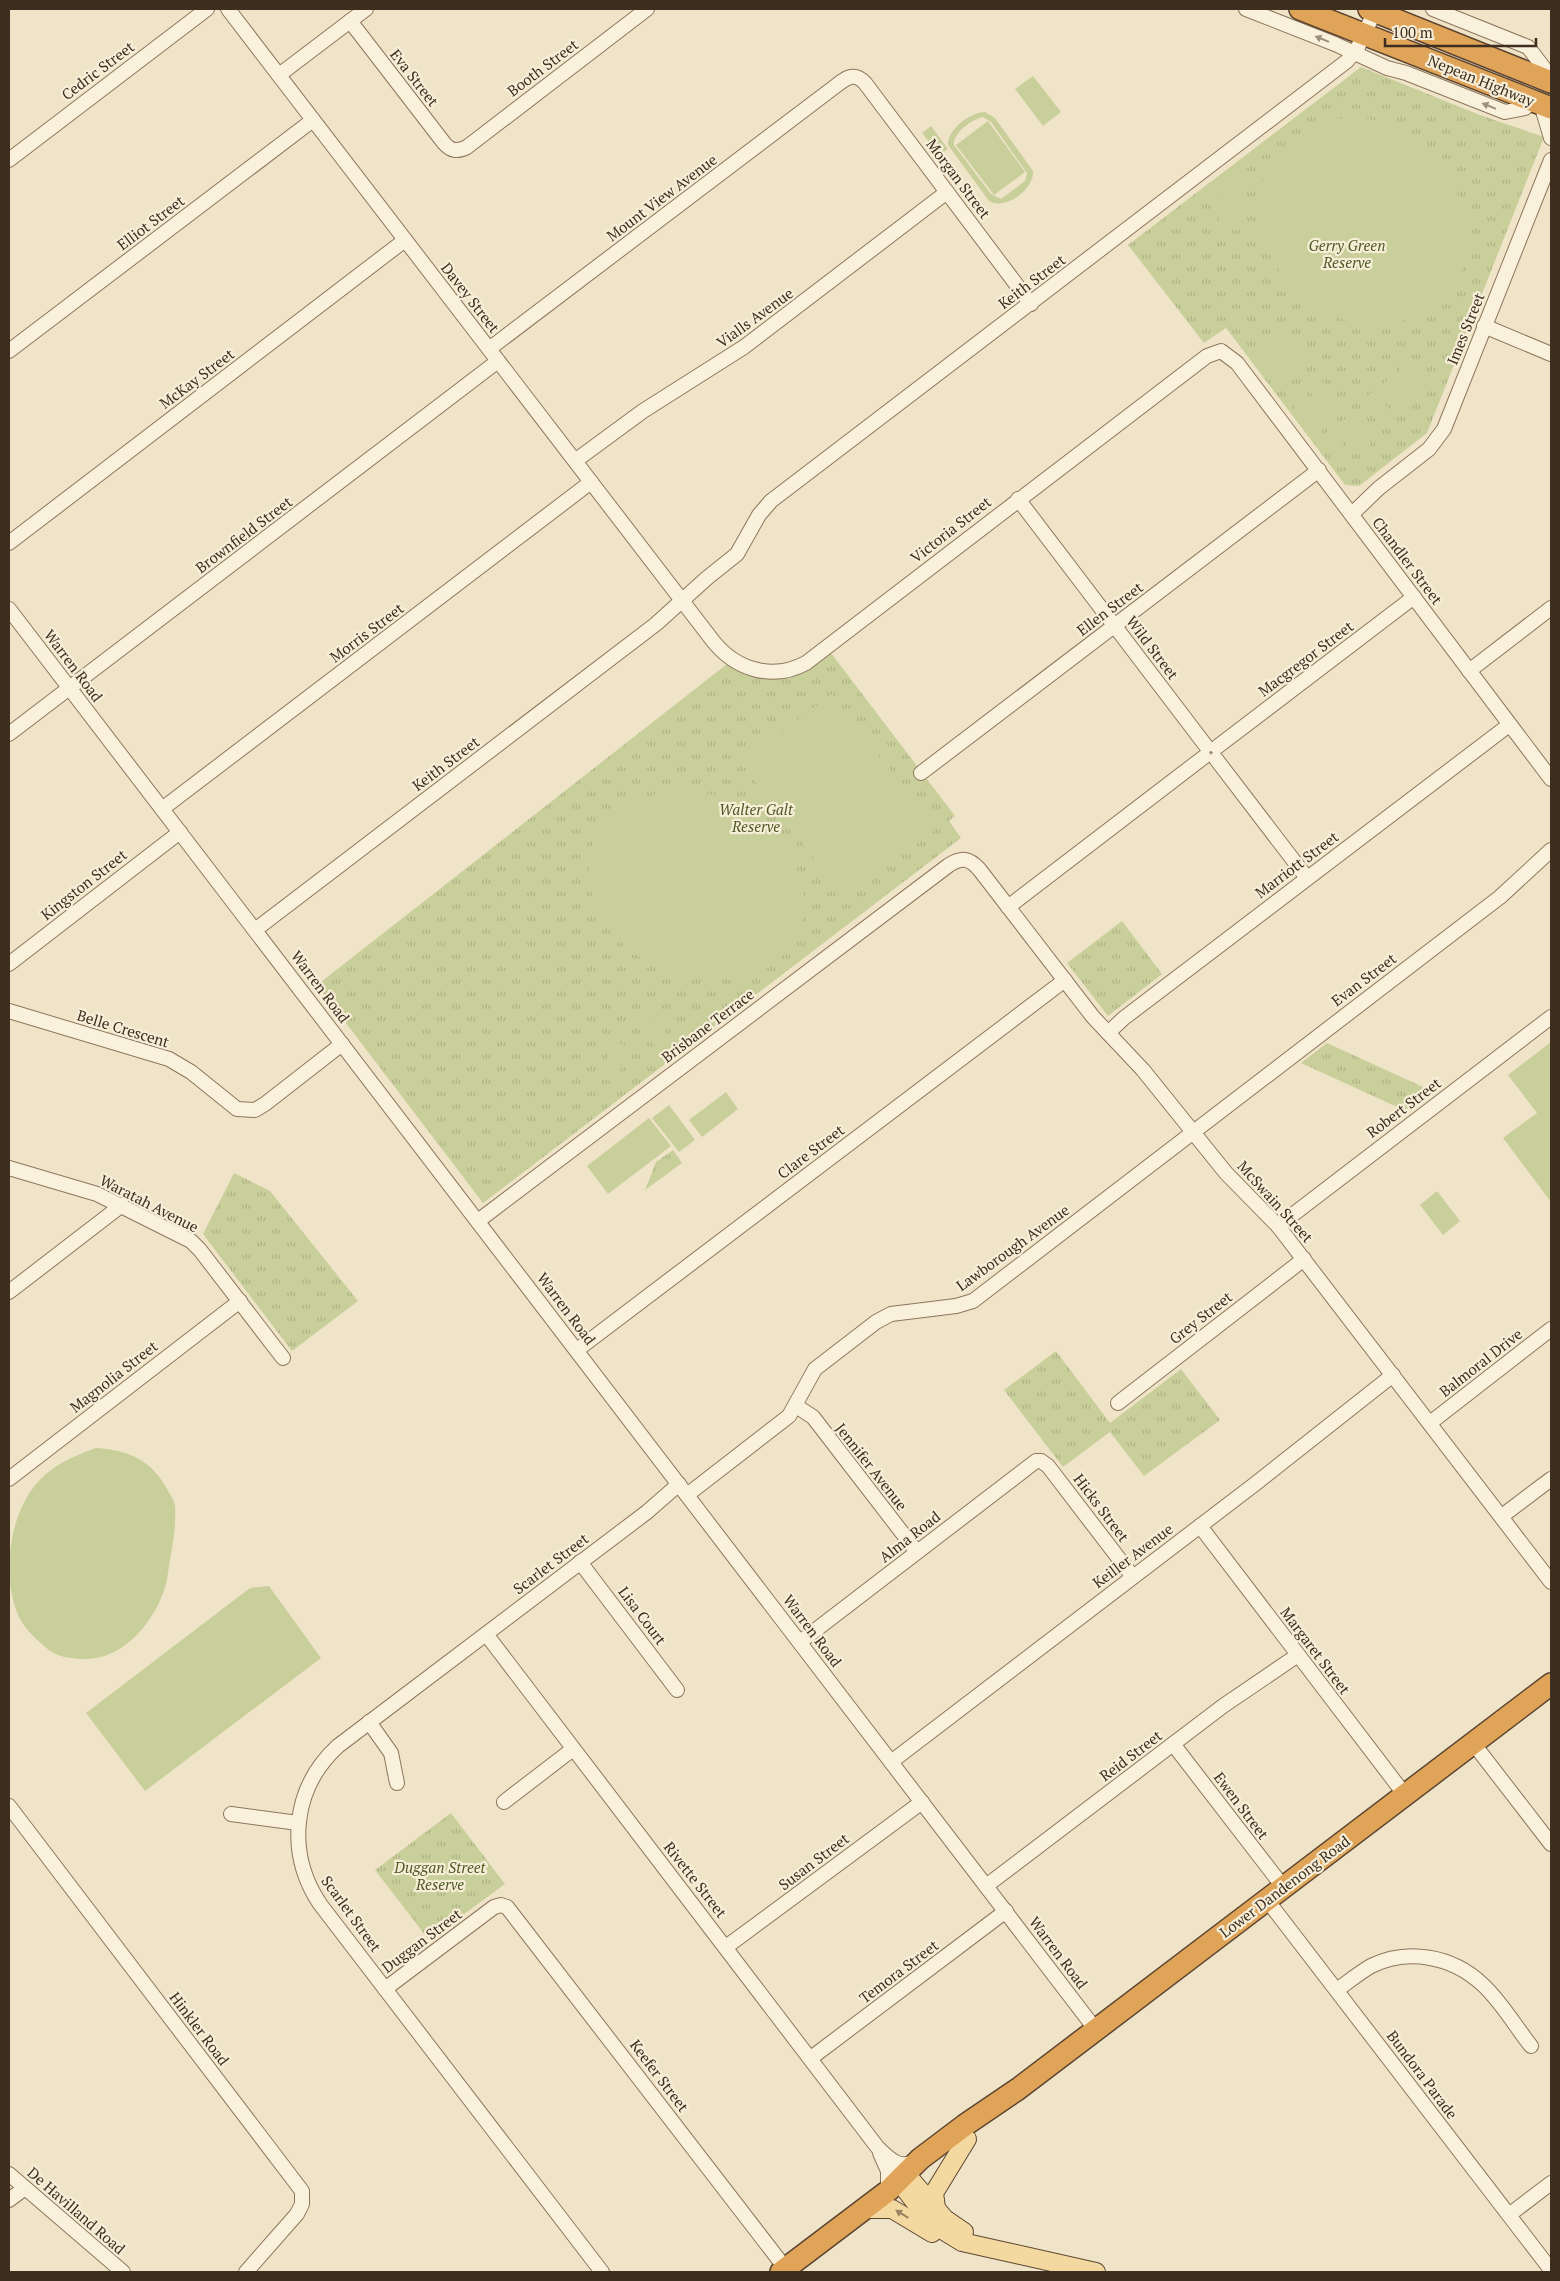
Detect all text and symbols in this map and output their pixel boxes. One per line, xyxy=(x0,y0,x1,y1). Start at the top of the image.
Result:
scale bar xyxy=(1385,15,1536,47)
text: 100 m xyxy=(1392,22,1433,42)
street label: Booth Street xyxy=(503,34,582,100)
one-way arrow xyxy=(1314,35,1329,43)
street label: Cedric Street xyxy=(57,36,138,104)
street label: Eva Street xyxy=(386,45,444,111)
street label: Nepean Highway xyxy=(1425,50,1538,111)
one-way arrow xyxy=(1482,101,1496,109)
street label: Morgan Street xyxy=(922,134,996,223)
street label: Mount View Avenue xyxy=(602,149,721,245)
street label: Elliot Street xyxy=(113,190,189,254)
park label: Gerry Green Reserve xyxy=(1309,235,1385,272)
street label: Keith Street xyxy=(994,249,1069,313)
street label: Davey Street xyxy=(437,258,505,337)
street label: Vialls Avenue xyxy=(712,283,797,352)
street label: Imes Street xyxy=(1442,289,1489,368)
street label: McKay Street xyxy=(155,343,238,413)
street label: Brownfield Street xyxy=(191,491,296,577)
street label: Victoria Street xyxy=(906,491,995,567)
street label: Chandler Street xyxy=(1368,513,1448,609)
street label: Ellen Street xyxy=(1072,577,1147,640)
street label: Morris Street xyxy=(325,598,408,667)
street label: Wild Street xyxy=(1122,611,1184,684)
street label: Macgregor Street xyxy=(1254,616,1357,701)
street label: Warren Road xyxy=(40,625,108,706)
street label: Keith Street xyxy=(408,731,483,795)
park label: Walter Galt Reserve xyxy=(719,799,794,836)
street label: Marriott Street xyxy=(1251,826,1343,902)
street label: Kingston Street xyxy=(36,844,131,924)
street label: Warren Road xyxy=(287,946,355,1027)
street label: Evan Street xyxy=(1327,948,1400,1010)
street label: Brisbane Terrace xyxy=(657,984,758,1067)
street label: Belle Crescent xyxy=(75,1005,172,1052)
street label: Robert Street xyxy=(1362,1072,1445,1142)
street label: Clare Street xyxy=(773,1119,848,1183)
street label: McSwain Street xyxy=(1234,1156,1318,1247)
street label: Waratah Avenue xyxy=(97,1170,202,1237)
street label: Lawborough Avenue xyxy=(952,1199,1073,1295)
street label: Warren Road xyxy=(533,1268,601,1349)
street label: Grey Street xyxy=(1165,1286,1236,1348)
street label: Balmoral Drive xyxy=(1435,1324,1526,1401)
street label: Magnolia Street xyxy=(65,1335,162,1417)
street label: Jennifer Avenue xyxy=(831,1419,912,1514)
street label: Hicks Street xyxy=(1070,1469,1134,1546)
street label: Alma Road xyxy=(875,1506,944,1566)
street label: Keiller Avenue xyxy=(1088,1518,1177,1592)
street label: Scarlet Street xyxy=(509,1528,593,1598)
street label: Lisa Court xyxy=(614,1582,672,1649)
street label: Warren Road xyxy=(779,1590,847,1671)
street label: Margaret Street xyxy=(1276,1603,1355,1698)
street label: Reid Street xyxy=(1095,1725,1166,1785)
street label: Ewen Street xyxy=(1210,1768,1274,1844)
street label: Susan Street xyxy=(774,1828,853,1894)
street label: Lower Dandenong Road xyxy=(1215,1831,1354,1942)
street label: Rivette Street xyxy=(660,1837,732,1922)
park label: Duggan Street Reserve xyxy=(393,1857,487,1894)
street label: Scarlet Street xyxy=(317,1871,387,1956)
street label: Duggan Street xyxy=(377,1903,466,1977)
street label: Warren Road xyxy=(1025,1912,1093,1993)
street label: Temora Street xyxy=(855,1935,942,2008)
street label: Hinkler Road xyxy=(166,1988,234,2069)
street label: Bundora Parade xyxy=(1383,2026,1463,2123)
street label: Keefer Street xyxy=(626,2035,694,2116)
street label: De Havilland Road xyxy=(24,2162,130,2258)
one-way arrow xyxy=(896,2210,909,2219)

